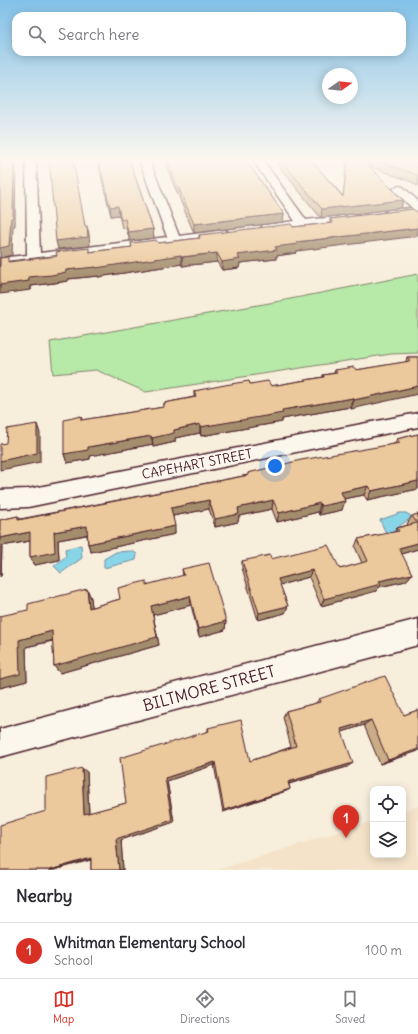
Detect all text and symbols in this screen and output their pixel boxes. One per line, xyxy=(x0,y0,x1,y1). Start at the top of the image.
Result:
search box xyxy=(12,12,406,56)
icon: search xyxy=(26,23,48,45)
text: Search here xyxy=(58,25,139,44)
north arrow xyxy=(322,68,358,104)
street label: CAPEHART STREET xyxy=(140,445,254,483)
your location xyxy=(265,456,285,476)
street label: BILTMORE STREET xyxy=(141,661,277,715)
map controls xyxy=(370,786,406,858)
button: locate xyxy=(370,786,406,822)
pin: 1 xyxy=(333,805,359,838)
button: layers xyxy=(370,822,406,858)
text: Nearby xyxy=(16,885,72,907)
text: Whitman Elementary School xyxy=(54,933,245,952)
text: 1 xyxy=(26,942,32,959)
text: 100 m xyxy=(365,942,402,959)
text: School xyxy=(54,952,93,969)
tab: Map xyxy=(53,988,75,1026)
tab: Directions xyxy=(180,988,230,1026)
tab: Saved xyxy=(335,988,365,1026)

